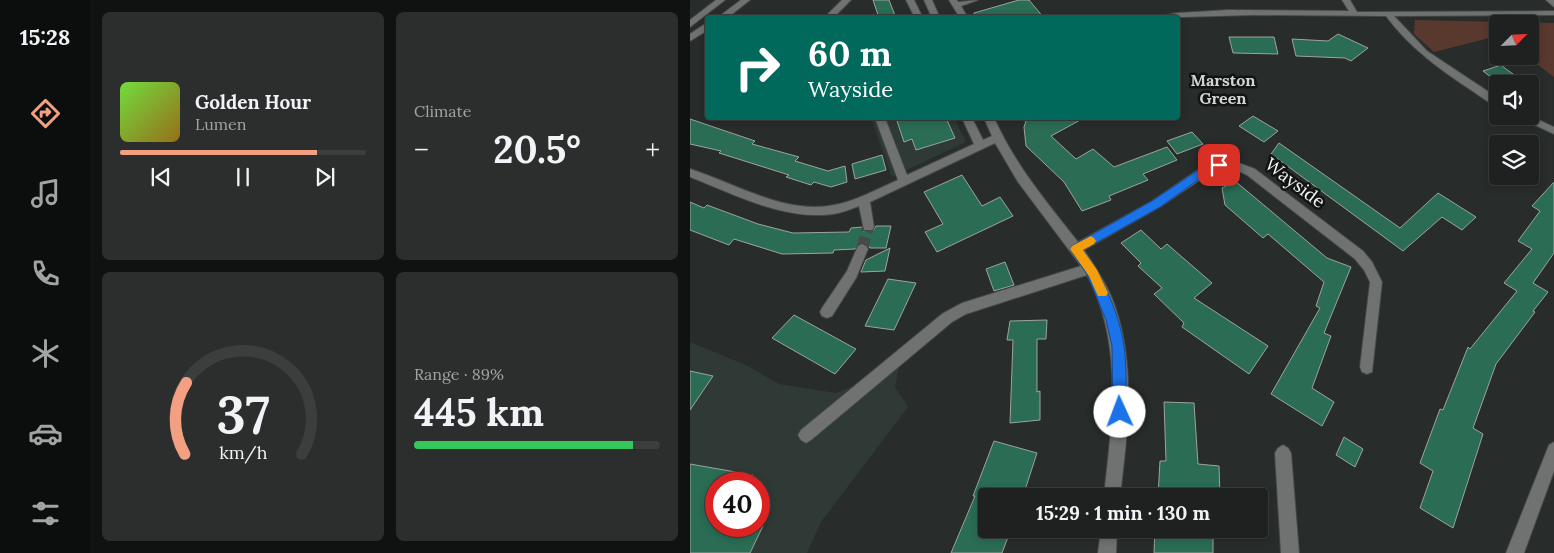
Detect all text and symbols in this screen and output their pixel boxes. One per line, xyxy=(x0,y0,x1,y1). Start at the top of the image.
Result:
north arrow xyxy=(1489,15,1539,65)
map controls xyxy=(1489,15,1539,185)
text: 15:28 xyxy=(20,23,70,51)
text: 60 m xyxy=(808,31,892,76)
icon: right xyxy=(725,35,790,100)
district label: Marston Green xyxy=(1190,70,1256,108)
text: Wayside xyxy=(808,75,893,103)
button: sound xyxy=(1489,75,1539,125)
text: Golden Hour xyxy=(195,90,311,114)
icon: directions xyxy=(28,96,63,131)
text: Climate xyxy=(414,101,471,121)
text: Lumen xyxy=(195,114,247,134)
text: 20.5° xyxy=(493,125,581,173)
text: − xyxy=(414,132,429,168)
text: + xyxy=(645,132,660,168)
button: layers xyxy=(1489,135,1539,185)
pin xyxy=(1198,144,1240,186)
icon: arrive xyxy=(1205,151,1233,179)
street label: Wayside xyxy=(1261,152,1330,213)
icon: previous xyxy=(147,163,175,191)
icon: pause xyxy=(229,163,257,191)
icon: next xyxy=(311,163,339,191)
icon: music xyxy=(28,176,63,211)
icon: phone xyxy=(28,256,63,291)
icon: climate xyxy=(28,336,63,371)
text: Range · 89% xyxy=(414,364,504,384)
text: 37 xyxy=(216,381,270,447)
position arrow xyxy=(1093,385,1145,437)
text: 445 km xyxy=(414,388,544,436)
icon: car xyxy=(28,416,63,451)
text: km/h xyxy=(219,441,267,464)
speed limit sign: 40 xyxy=(705,472,770,537)
icon: filters xyxy=(28,496,63,531)
text: 15:29 · 1 min · 130 m xyxy=(1036,501,1210,525)

